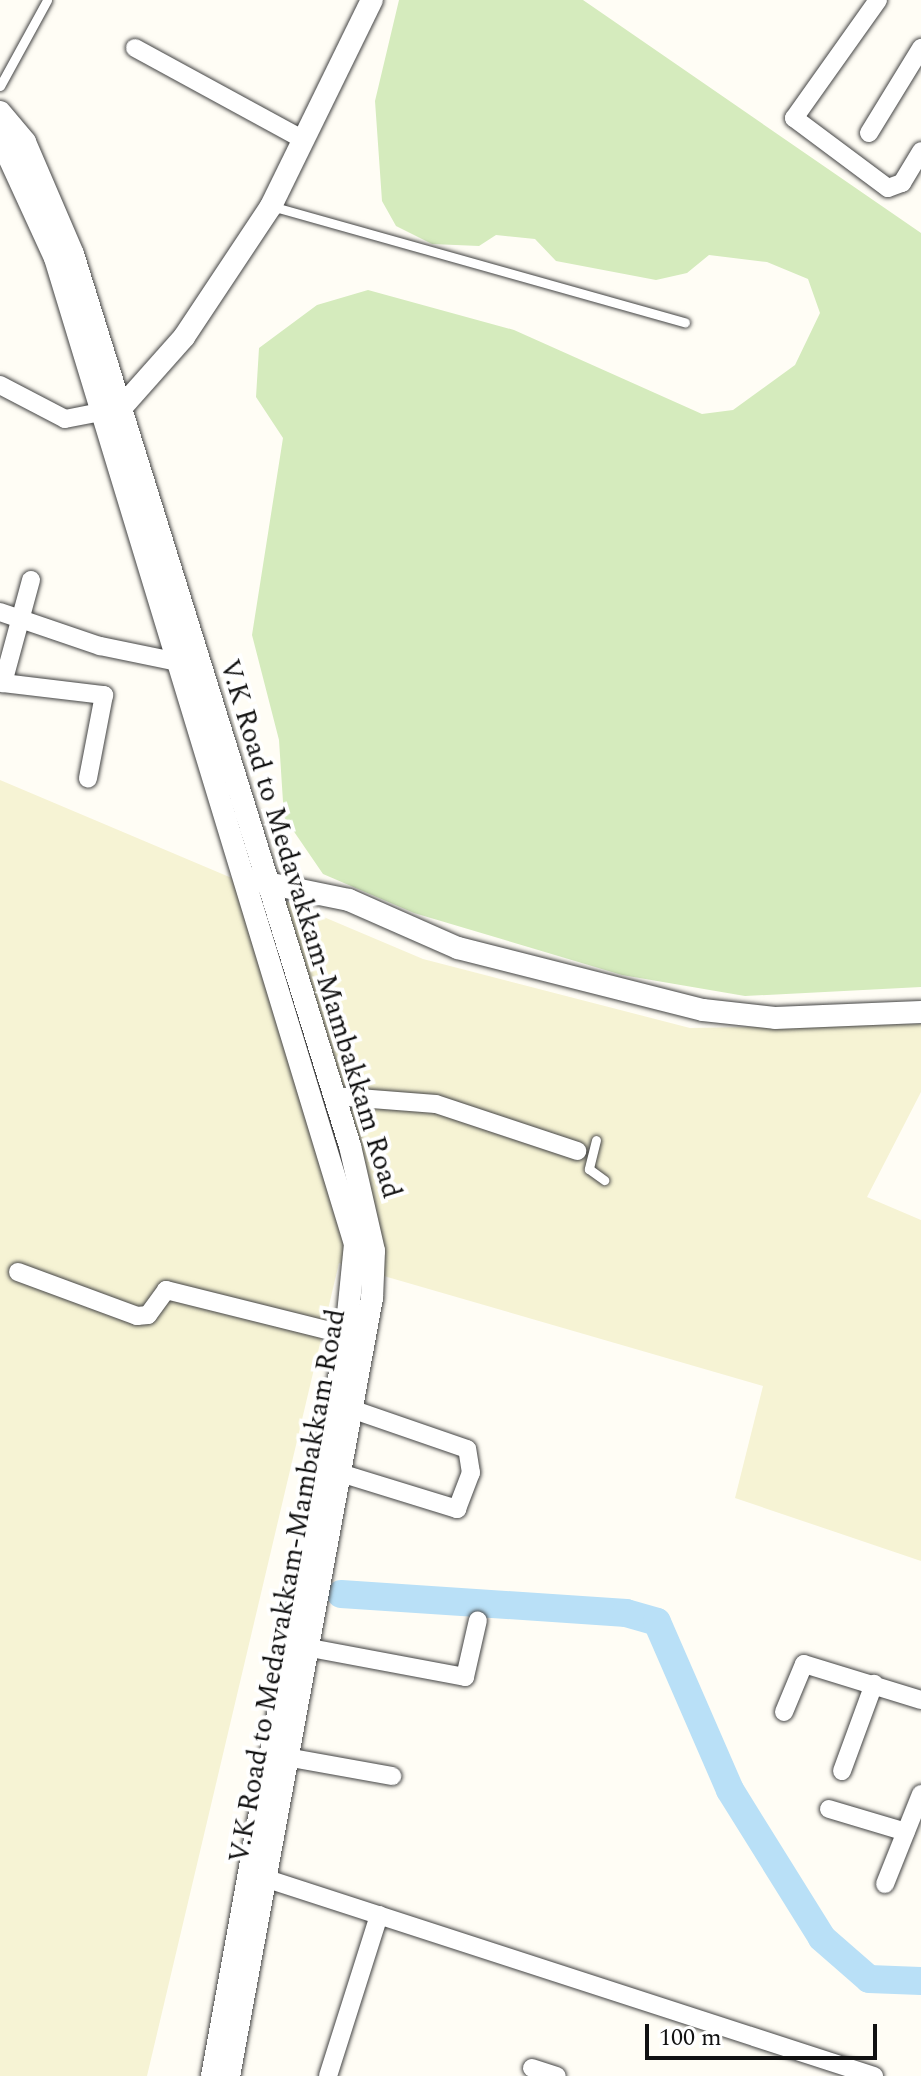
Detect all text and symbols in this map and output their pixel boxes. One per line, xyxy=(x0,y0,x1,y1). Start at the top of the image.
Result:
street label: V.K Road to Medavakkam-Mambakkam Road xyxy=(212,655,408,1203)
street label: V.K Road to Medavakkam-Mambakkam Road xyxy=(223,1306,353,1866)
scale bar xyxy=(649,2008,881,2058)
text: 100 m xyxy=(659,2020,722,2056)

